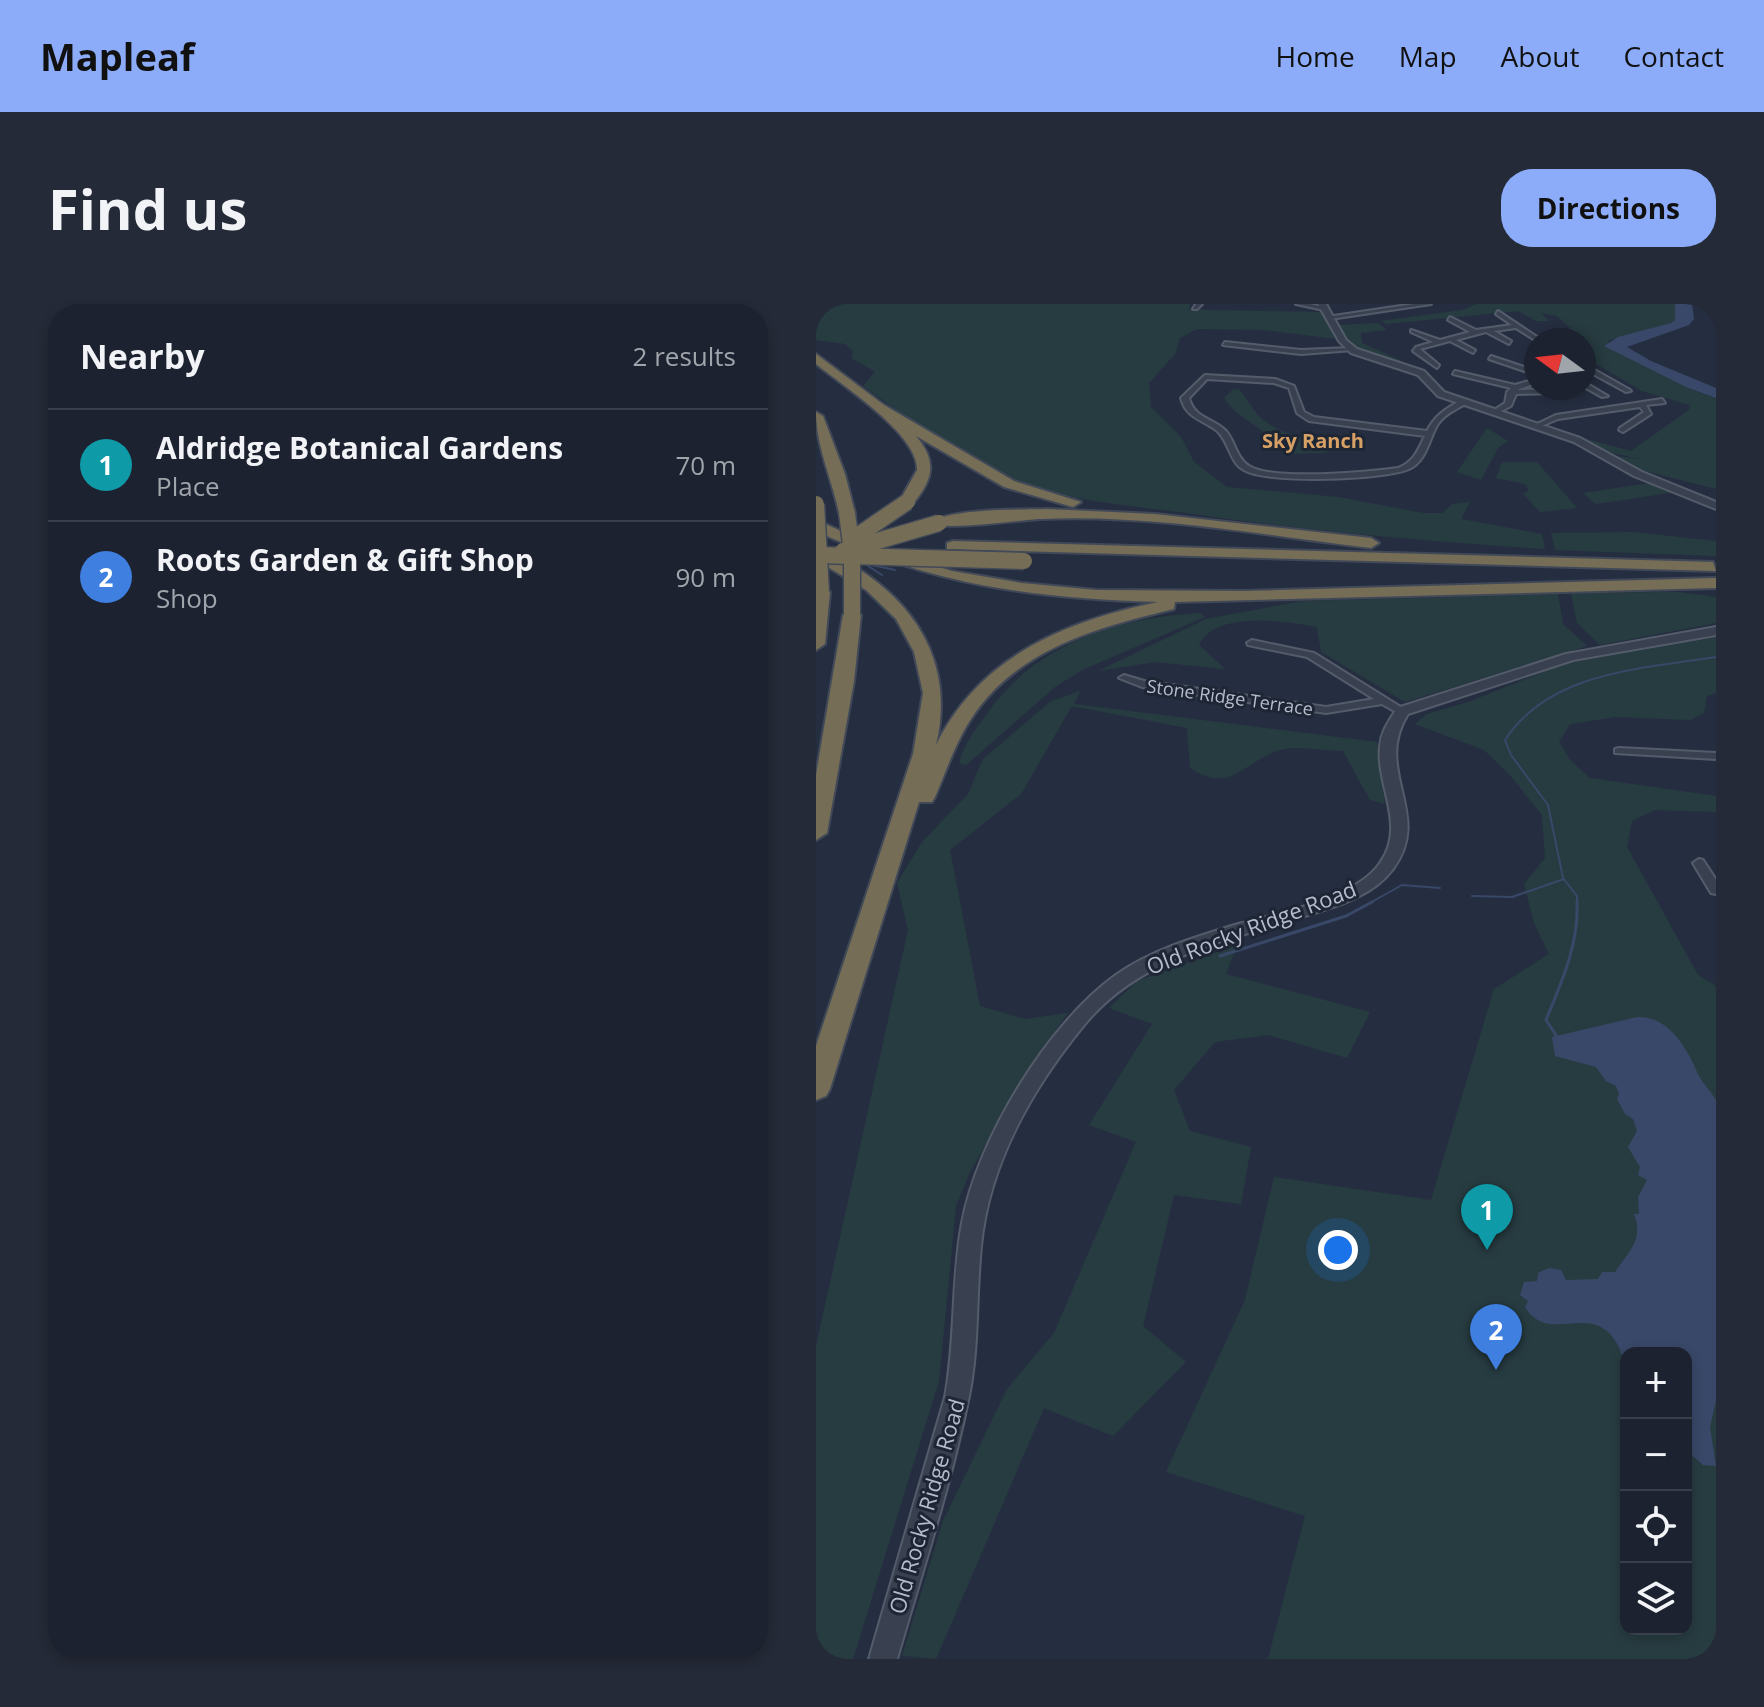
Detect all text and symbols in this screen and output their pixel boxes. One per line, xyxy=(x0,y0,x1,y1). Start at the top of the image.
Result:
text: Mapleaf xyxy=(40,30,195,82)
text: Home xyxy=(1276,37,1355,75)
text: Map xyxy=(1399,37,1457,75)
text: About xyxy=(1501,37,1579,75)
text: Contact xyxy=(1623,37,1724,75)
button: Directions xyxy=(1501,169,1716,247)
text: Find us xyxy=(48,170,247,246)
north arrow xyxy=(1524,328,1596,400)
text: Nearby xyxy=(80,333,205,379)
text: 2 results xyxy=(633,338,736,374)
text: Aldridge Botanical Gardens xyxy=(156,427,563,468)
district label: Sky Ranch xyxy=(1262,427,1364,454)
text: 1 xyxy=(99,447,113,483)
text: 70 m xyxy=(675,447,736,483)
text: Place xyxy=(156,468,220,504)
text: Roots Garden & Gift Shop xyxy=(156,539,534,580)
text: 2 xyxy=(99,559,113,595)
text: 90 m xyxy=(675,559,736,595)
text: Shop xyxy=(156,580,218,616)
street label: Stone Ridge Terrace xyxy=(1145,673,1315,721)
street label: Old Rocky Ridge Road xyxy=(1142,873,1360,981)
pin: 1 xyxy=(1461,1184,1513,1250)
your location xyxy=(1318,1230,1358,1270)
pin: 2 xyxy=(1470,1304,1522,1370)
map controls xyxy=(1620,1347,1692,1635)
button: + xyxy=(1620,1347,1692,1419)
street label: Old Rocky Ridge Road xyxy=(881,1395,971,1617)
button: − xyxy=(1620,1419,1692,1491)
button: locate xyxy=(1620,1491,1692,1563)
button: layers xyxy=(1620,1563,1692,1635)

